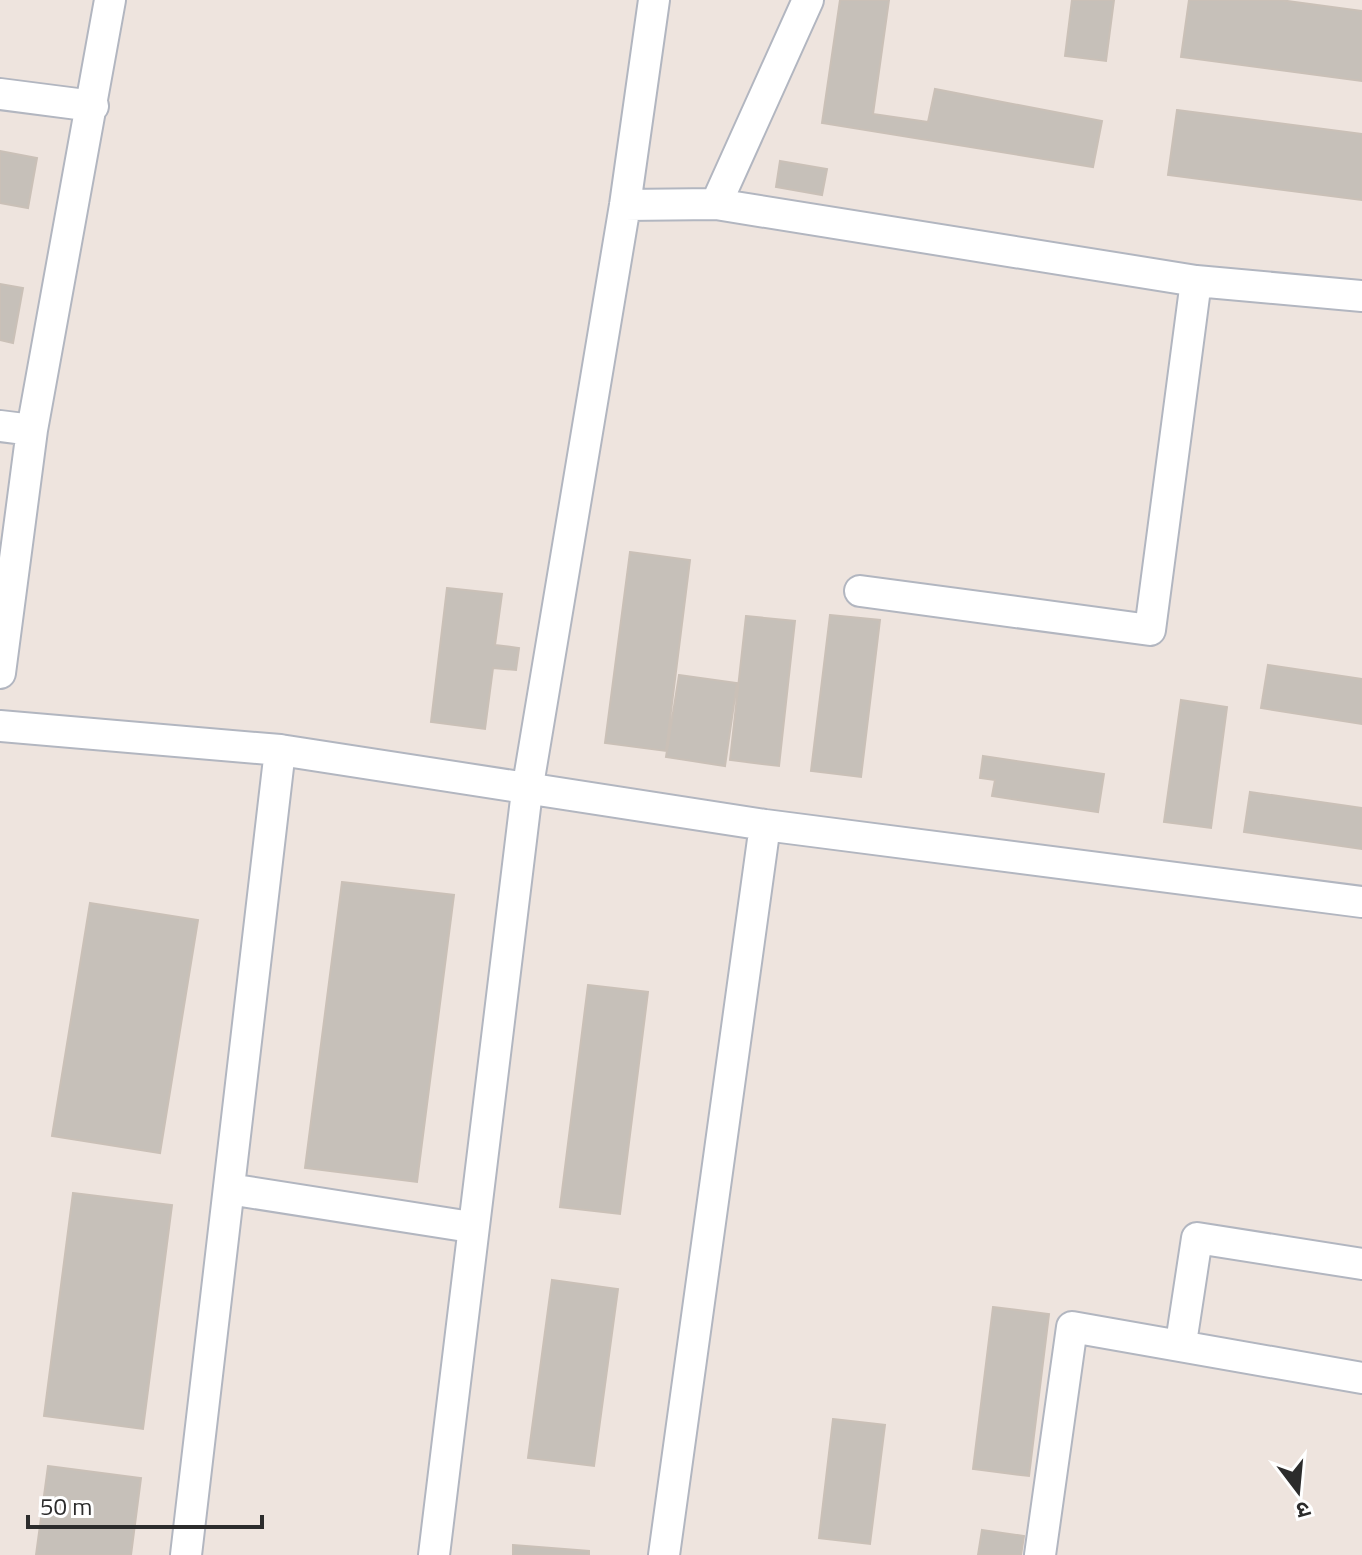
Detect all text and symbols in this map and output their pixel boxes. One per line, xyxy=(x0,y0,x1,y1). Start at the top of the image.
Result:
north arrow xyxy=(1258,1451,1338,1531)
scale bar xyxy=(28,1479,262,1529)
text: 50 m xyxy=(40,1488,92,1524)
text: उ xyxy=(1292,1492,1314,1529)

